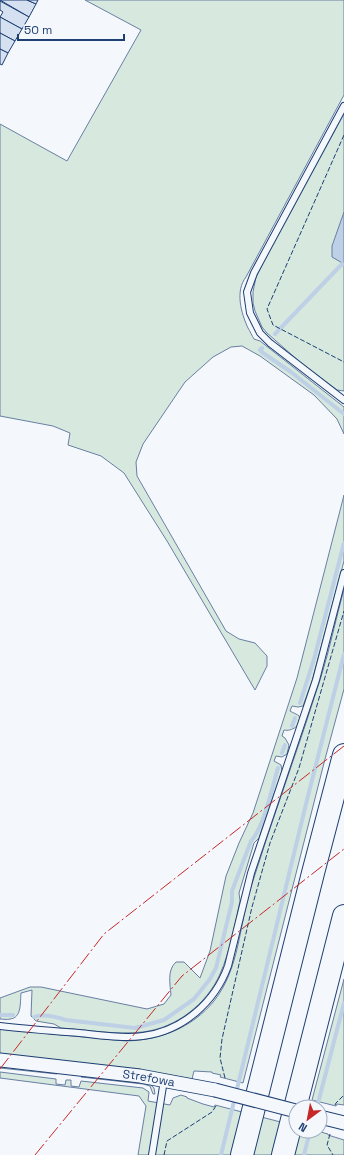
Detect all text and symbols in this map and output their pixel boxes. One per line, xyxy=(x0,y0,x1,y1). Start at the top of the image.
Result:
scale bar xyxy=(18,16,124,42)
text: 50 m xyxy=(24,22,52,38)
street label: Strefowa xyxy=(122,1066,176,1090)
north arrow xyxy=(288,1099,328,1139)
text: N xyxy=(296,1120,310,1135)

